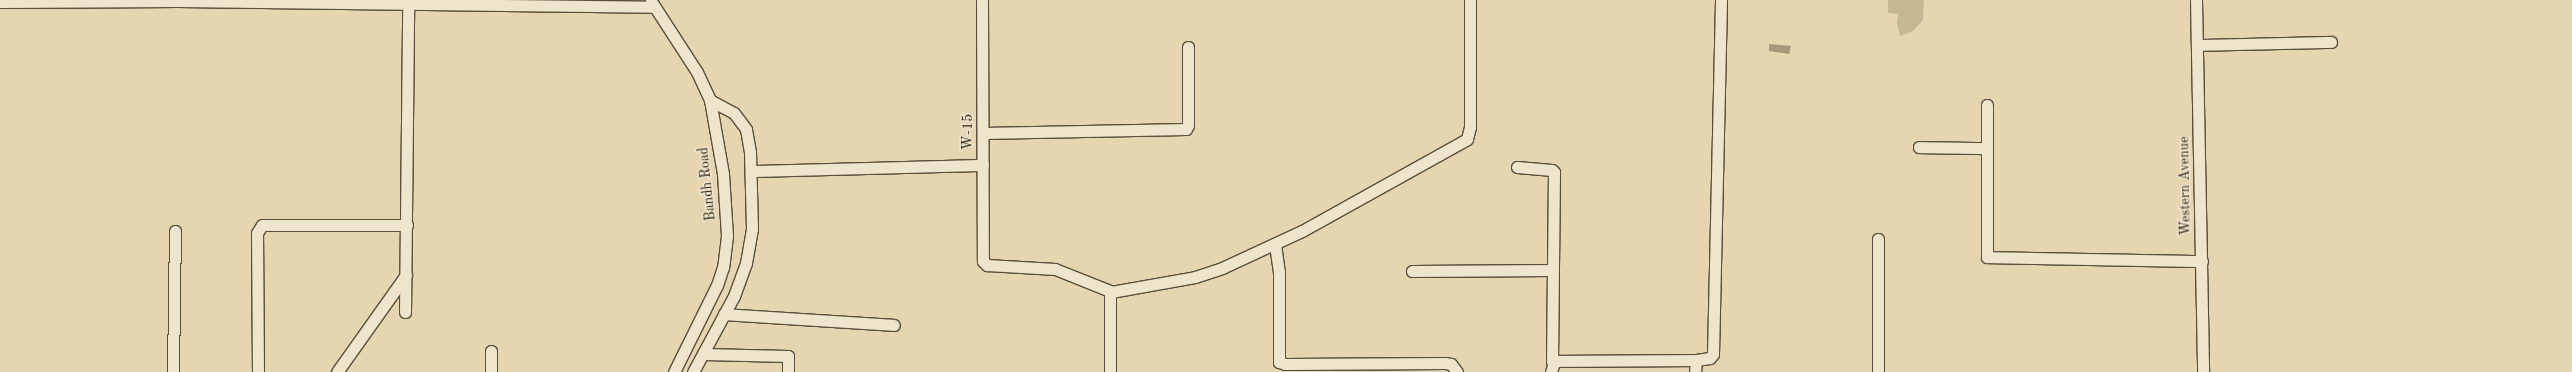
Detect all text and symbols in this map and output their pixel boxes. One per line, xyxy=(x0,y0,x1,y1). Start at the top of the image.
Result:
street label: W-15 xyxy=(960,114,976,150)
street label: Western Avenue xyxy=(2176,136,2194,236)
street label: Bandh Road xyxy=(695,146,719,222)

